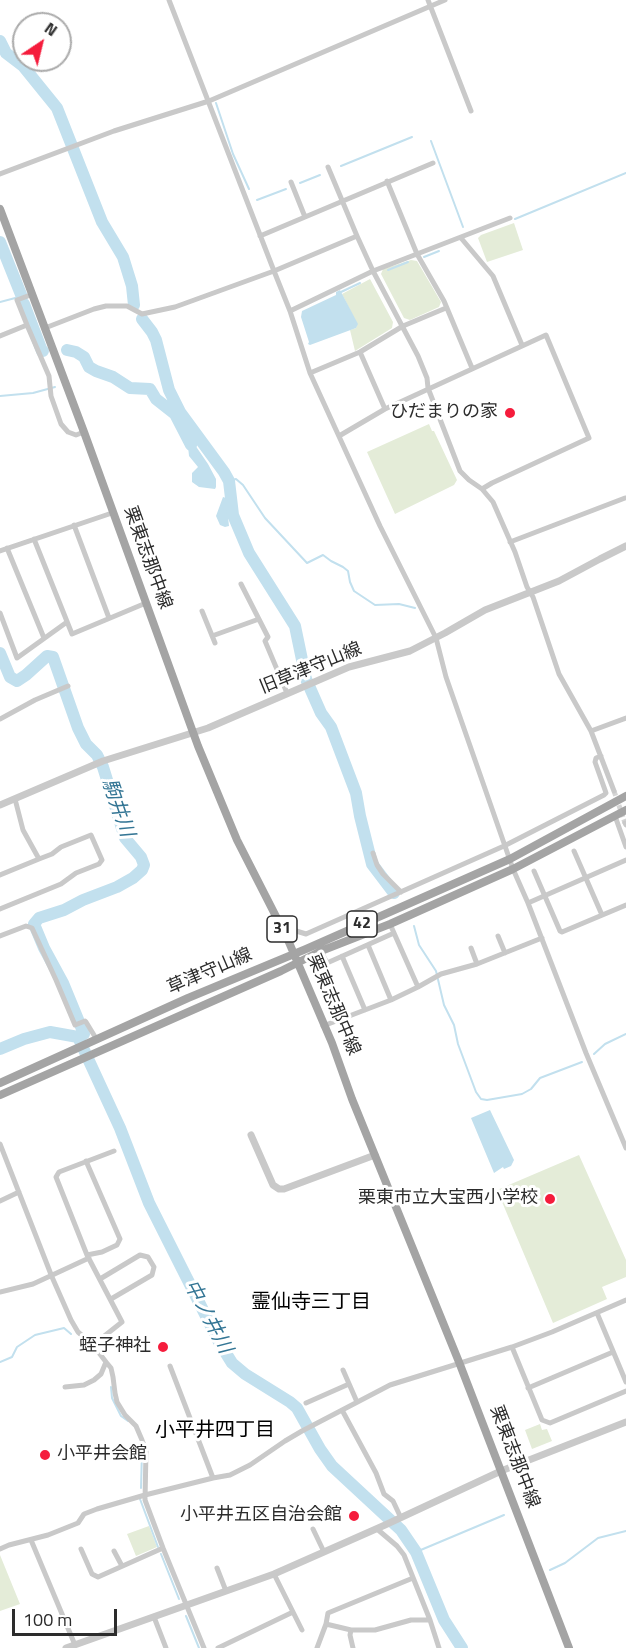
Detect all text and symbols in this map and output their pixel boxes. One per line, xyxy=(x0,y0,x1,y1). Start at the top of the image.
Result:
north arrow xyxy=(12,12,72,72)
text: N xyxy=(40,16,63,42)
place label: ひだまりの家 xyxy=(390,402,498,424)
marker: ひだまりの家 xyxy=(503,406,517,420)
street label: 栗東志那中線 xyxy=(118,504,176,612)
street label: 旧草津守山線 xyxy=(257,639,365,699)
water label: 駒井川 xyxy=(96,776,138,840)
road number: 42 xyxy=(347,911,377,937)
road number: 31 xyxy=(267,916,297,942)
street label: 草津守山線 xyxy=(164,944,256,1000)
street label: 栗東志那中線 xyxy=(302,951,364,1059)
place label: 栗東市立大宝西小学校 xyxy=(358,1188,538,1210)
marker: 栗東市立大宝西小学校 xyxy=(543,1192,557,1206)
water label: 中ノ井川 xyxy=(178,1276,236,1358)
district label: 霊仙寺三丁目 xyxy=(251,1291,371,1315)
place label: 蛭子神社 xyxy=(79,1336,151,1358)
marker: 蛭子神社 xyxy=(156,1340,170,1354)
street label: 栗東志那中線 xyxy=(485,1403,543,1511)
district label: 小平井四丁目 xyxy=(155,1419,275,1443)
place label: 小平井会館 xyxy=(57,1444,147,1466)
marker: 小平井会館 xyxy=(38,1448,52,1462)
place label: 小平井五区自治会館 xyxy=(180,1505,342,1527)
marker: 小平井五区自治会館 xyxy=(347,1509,361,1523)
scale bar xyxy=(15,1597,120,1635)
text: 100 m xyxy=(23,1606,72,1633)

